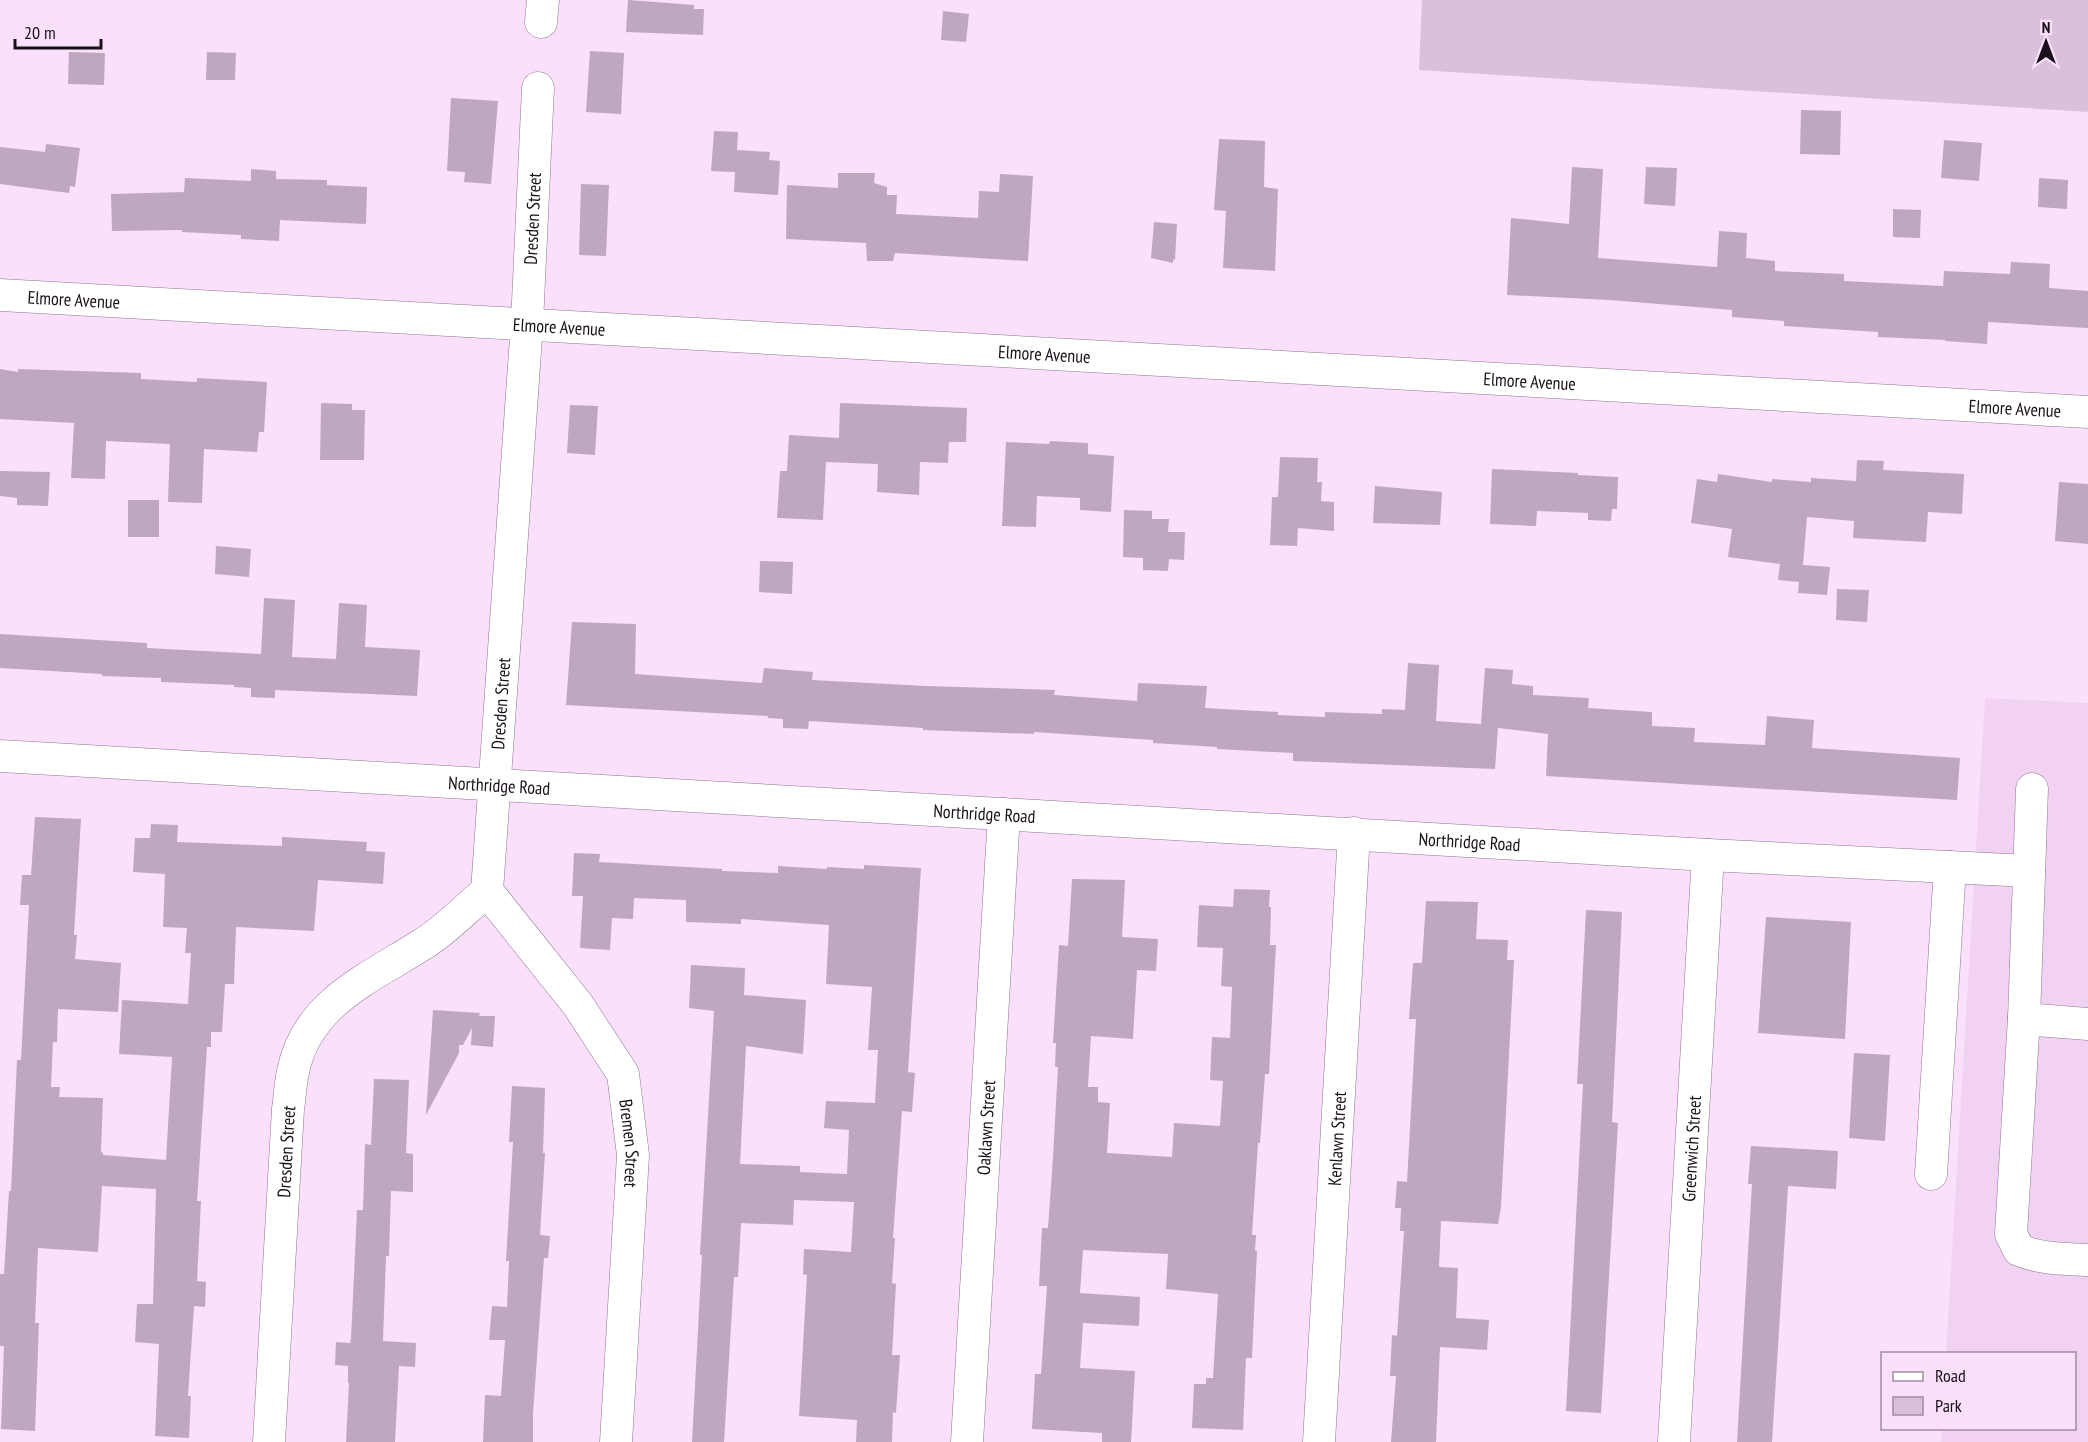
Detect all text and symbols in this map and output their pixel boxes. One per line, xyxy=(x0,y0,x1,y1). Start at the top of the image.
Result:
scale bar xyxy=(15,12,100,50)
north arrow xyxy=(2016,12,2076,72)
text: N xyxy=(2042,17,2050,37)
text: 20 m xyxy=(24,21,56,44)
street label: Dresden Street xyxy=(518,172,546,265)
street label: Elmore Avenue xyxy=(27,285,121,313)
street label: Elmore Avenue xyxy=(512,312,606,340)
street label: Elmore Avenue xyxy=(997,339,1091,368)
street label: Elmore Avenue xyxy=(1483,367,1577,395)
street label: Elmore Avenue xyxy=(1968,394,2062,422)
street label: Dresden Street xyxy=(485,657,515,750)
street label: Northridge Road xyxy=(448,770,551,799)
street label: Northridge Road xyxy=(933,799,1036,827)
street label: Northridge Road xyxy=(1418,827,1521,856)
street label: Oaklawn Street xyxy=(971,1079,1000,1176)
street label: Kenlawn Street xyxy=(1322,1091,1351,1186)
street label: Greenwich Street xyxy=(1676,1095,1706,1202)
street label: Bremen Street xyxy=(615,1098,645,1188)
street label: Dresden Street xyxy=(271,1104,300,1198)
legend xyxy=(1881,1352,2076,1430)
text: Road xyxy=(1935,1364,1966,1387)
text: Park xyxy=(1935,1394,1962,1417)

